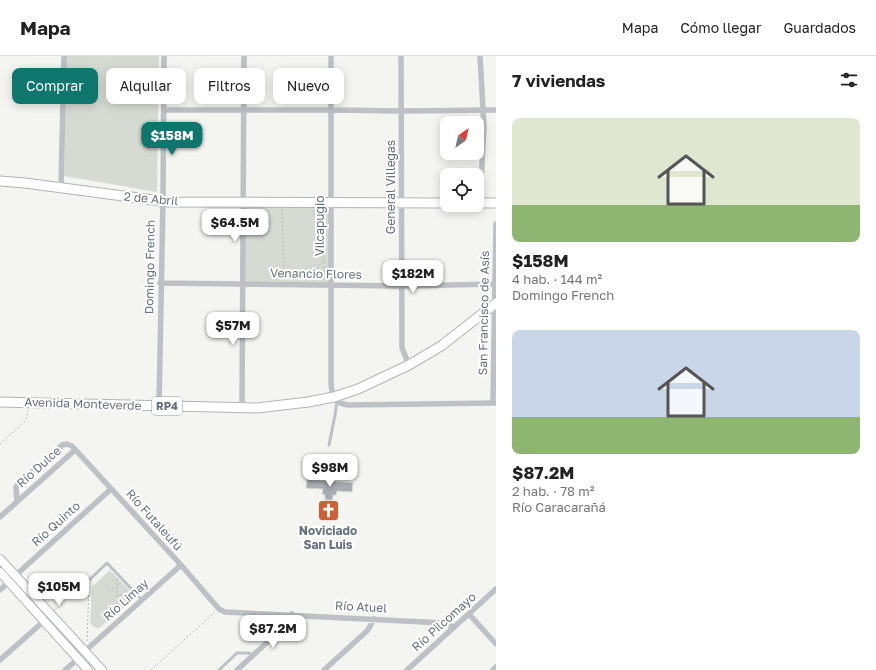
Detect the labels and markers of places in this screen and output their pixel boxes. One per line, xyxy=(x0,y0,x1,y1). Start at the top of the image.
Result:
pin: $158M xyxy=(144,122,200,156)
pin: $64.5M xyxy=(202,209,268,243)
pin: $182M xyxy=(385,260,441,294)
pin: $57M xyxy=(209,312,257,346)
pin: $98M xyxy=(306,454,354,488)
church icon: Noviciado San Luis xyxy=(315,497,341,523)
place label: Noviciado San Luis xyxy=(299,523,357,552)
pin: $105M xyxy=(31,573,87,607)
pin: $87.2M xyxy=(240,615,306,649)

